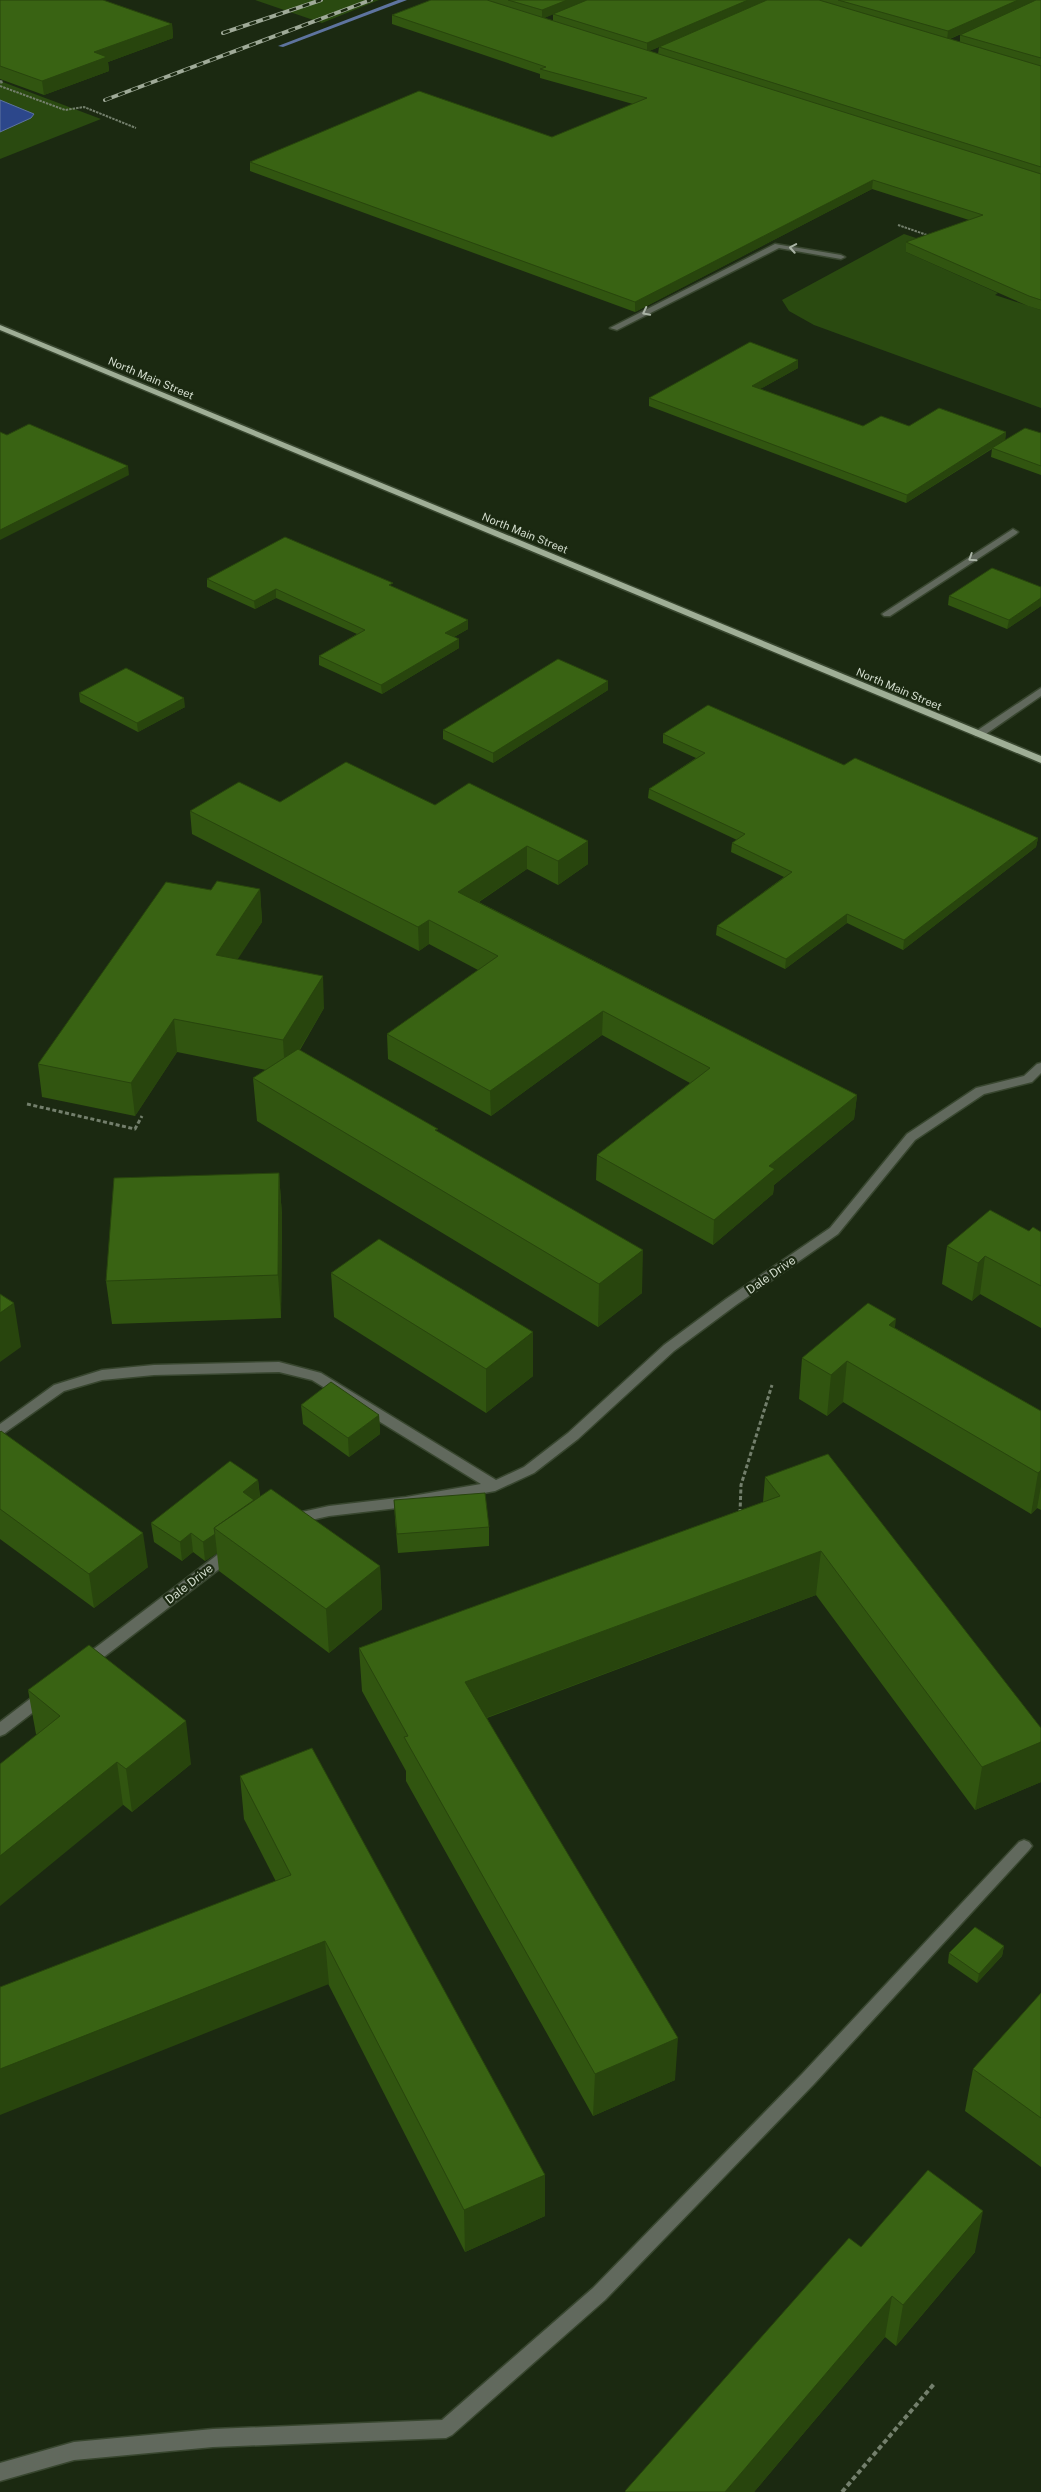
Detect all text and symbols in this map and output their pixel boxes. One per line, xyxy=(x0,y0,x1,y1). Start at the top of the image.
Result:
one-way arrow xyxy=(789,244,797,254)
one-way arrow xyxy=(642,306,651,316)
street label: North Main Street xyxy=(106,355,196,401)
street label: North Main Street xyxy=(480,510,570,556)
one-way arrow xyxy=(969,552,978,562)
street label: North Main Street xyxy=(854,666,944,712)
street label: Dale Drive xyxy=(744,1253,798,1297)
street label: Dale Drive xyxy=(162,1561,216,1607)

